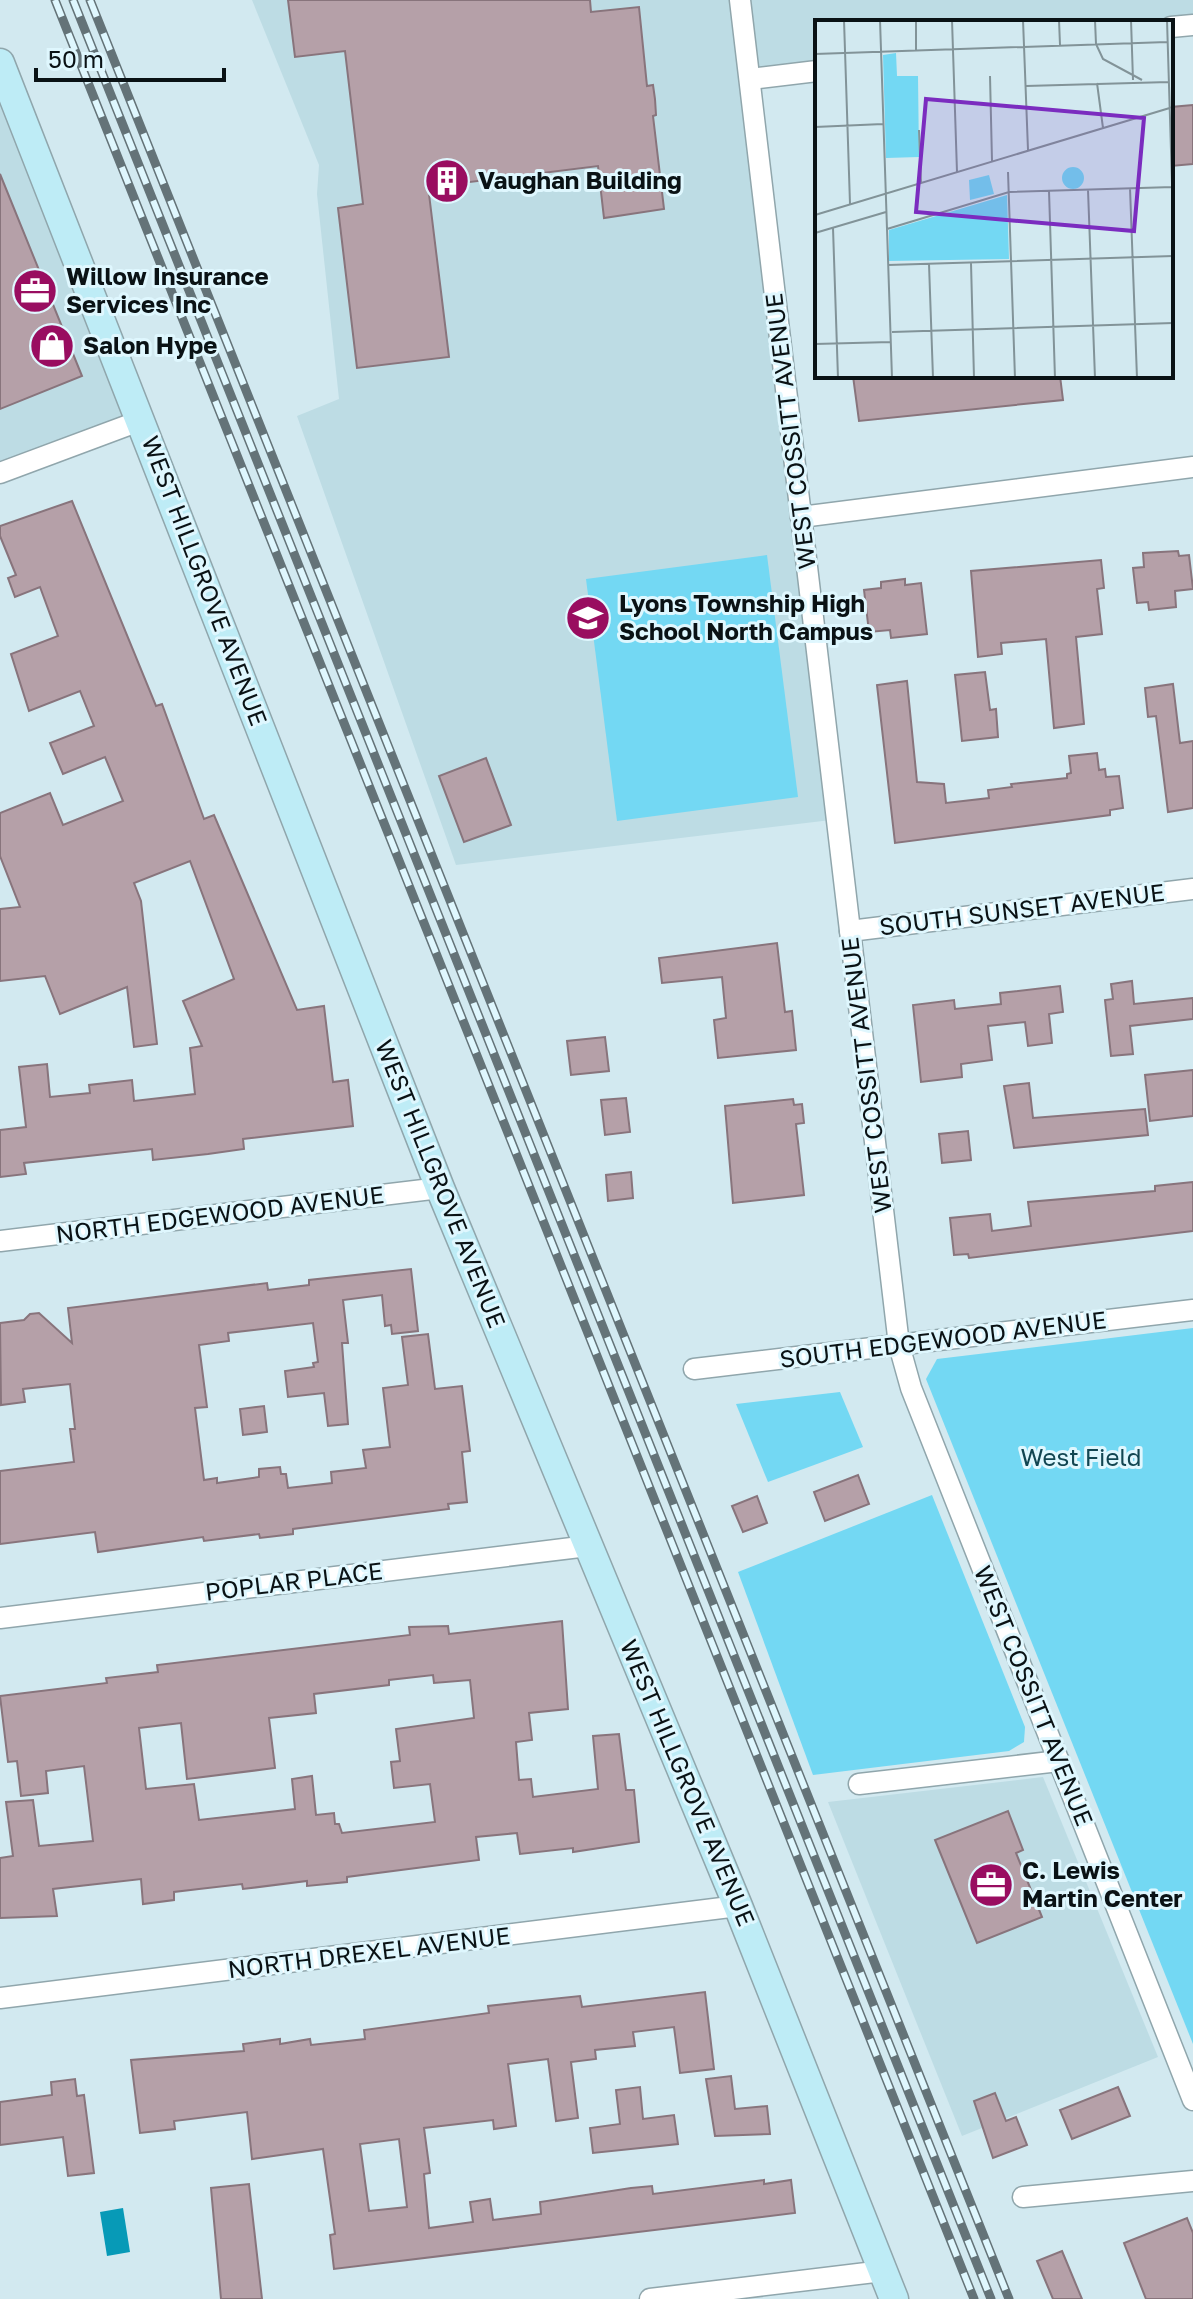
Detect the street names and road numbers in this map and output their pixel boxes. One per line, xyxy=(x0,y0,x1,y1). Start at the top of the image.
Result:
street label: WEST COSSITT AVENUE xyxy=(758,292,821,571)
street label: WEST HILLGROVE AVENUE xyxy=(137,431,274,729)
street label: SOUTH SUNSET AVENUE xyxy=(878,877,1166,940)
street label: WEST COSSITT AVENUE xyxy=(834,936,897,1215)
street label: WEST HILLGROVE AVENUE xyxy=(370,1035,513,1332)
street label: NORTH EDGEWOOD AVENUE xyxy=(54,1179,386,1248)
street label: SOUTH EDGEWOOD AVENUE xyxy=(778,1304,1108,1373)
street label: POPLAR PLACE xyxy=(203,1555,384,1606)
street label: WEST COSSITT AVENUE xyxy=(969,1561,1100,1830)
street label: WEST HILLGROVE AVENUE xyxy=(615,1635,762,1930)
street label: NORTH DREXEL AVENUE xyxy=(226,1920,512,1983)

